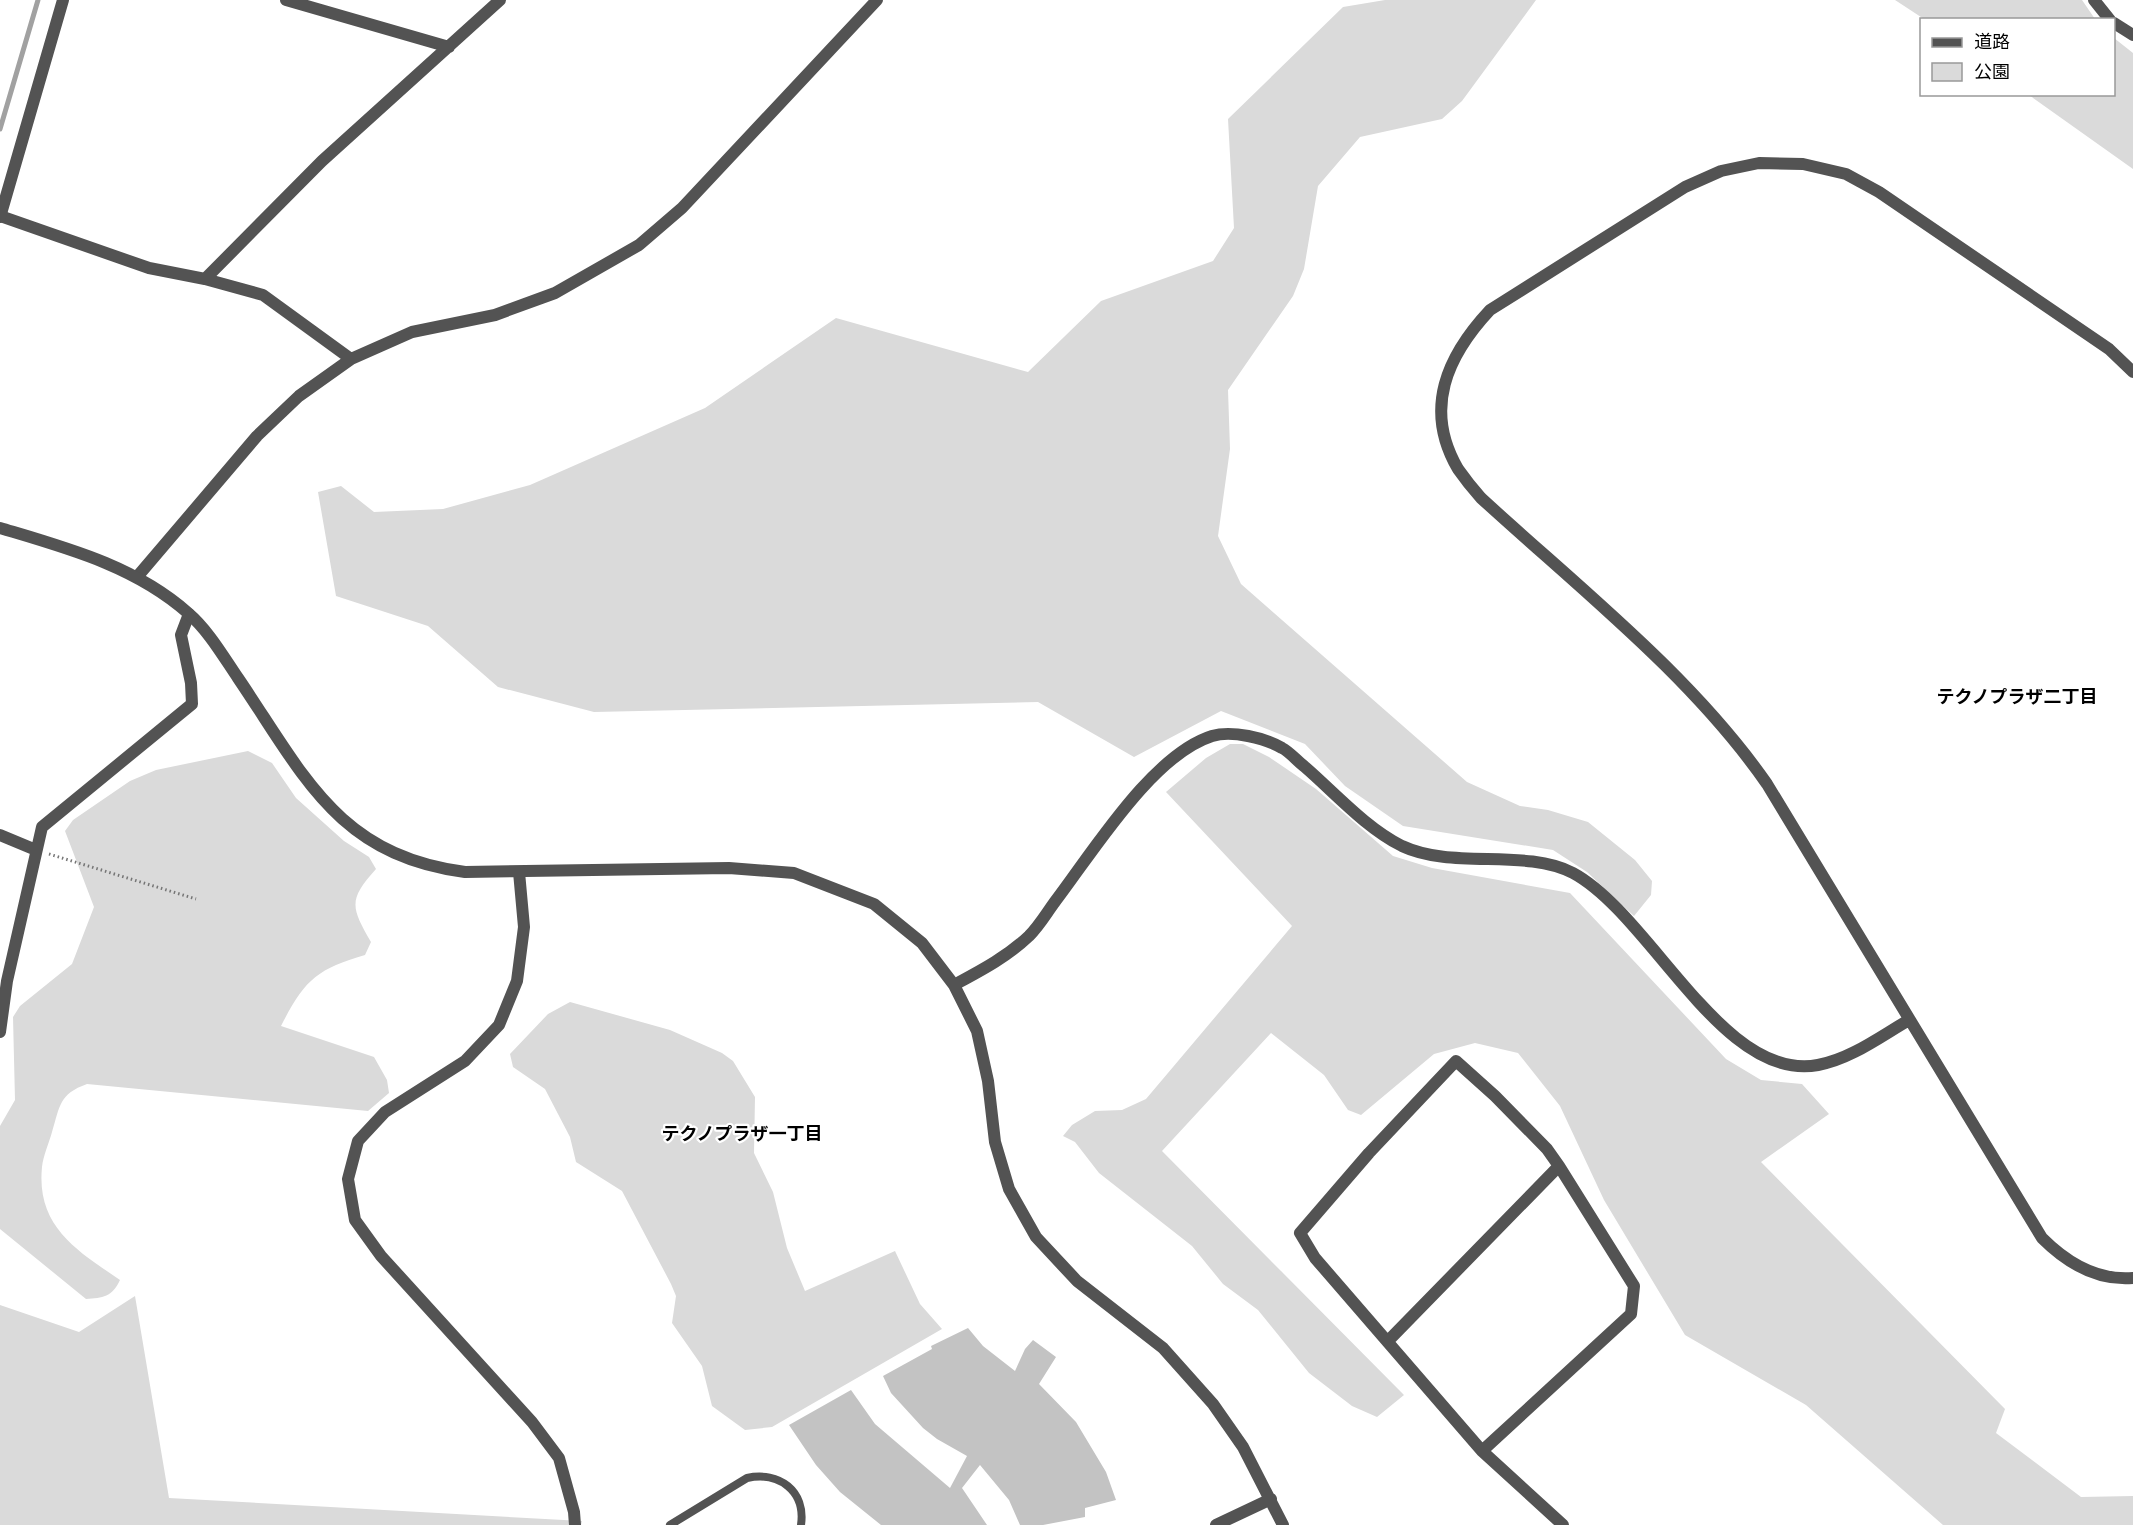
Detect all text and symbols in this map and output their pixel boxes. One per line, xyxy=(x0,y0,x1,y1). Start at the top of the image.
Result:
legend xyxy=(1920,18,2115,96)
text: 道路 xyxy=(1974,31,2010,53)
text: 公園 xyxy=(1974,61,2010,83)
district label: テクノプラザ二丁目 xyxy=(1937,686,2097,708)
district label: テクノプラザ一丁目 xyxy=(662,1123,822,1145)

